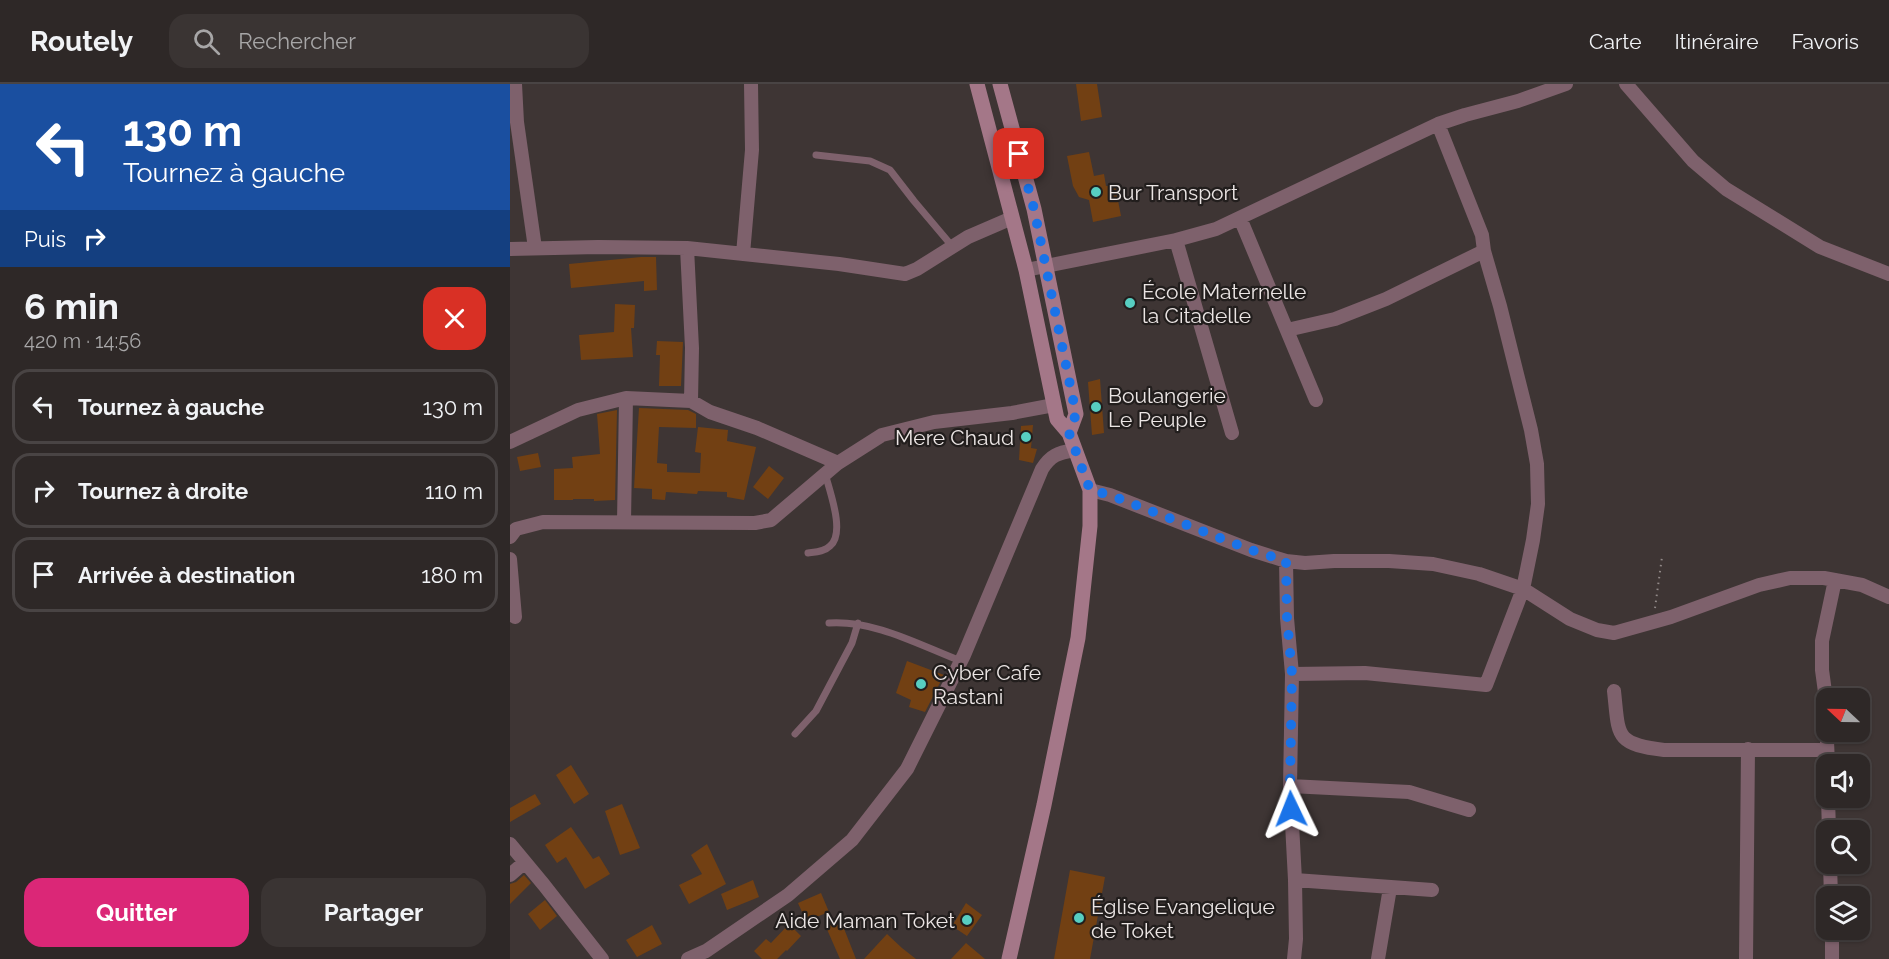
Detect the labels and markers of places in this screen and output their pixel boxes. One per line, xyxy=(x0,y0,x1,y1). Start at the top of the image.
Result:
pin xyxy=(993,128,1044,179)
place label: Bur Transport xyxy=(1108,180,1238,205)
marker: Bur Transport xyxy=(1089,185,1103,199)
place label: École Maternelle la Citadelle xyxy=(1142,279,1306,328)
marker: École Maternelle la Citadelle xyxy=(1123,296,1137,310)
place label: Boulangerie Le Peuple xyxy=(1108,383,1226,432)
marker: Boulangerie Le Peuple xyxy=(1089,400,1103,414)
place label: Mere Chaud xyxy=(895,425,1014,450)
marker: Mere Chaud xyxy=(1019,430,1033,444)
place label: Cyber Cafe Rastani xyxy=(933,660,1041,709)
marker: Cyber Cafe Rastani xyxy=(914,677,928,691)
place label: Église Evangelique de Toket xyxy=(1091,894,1275,943)
place label: Aide Maman Toket xyxy=(775,908,955,933)
marker: Église Evangelique de Toket xyxy=(1072,911,1086,925)
marker: Aide Maman Toket xyxy=(960,913,974,927)

